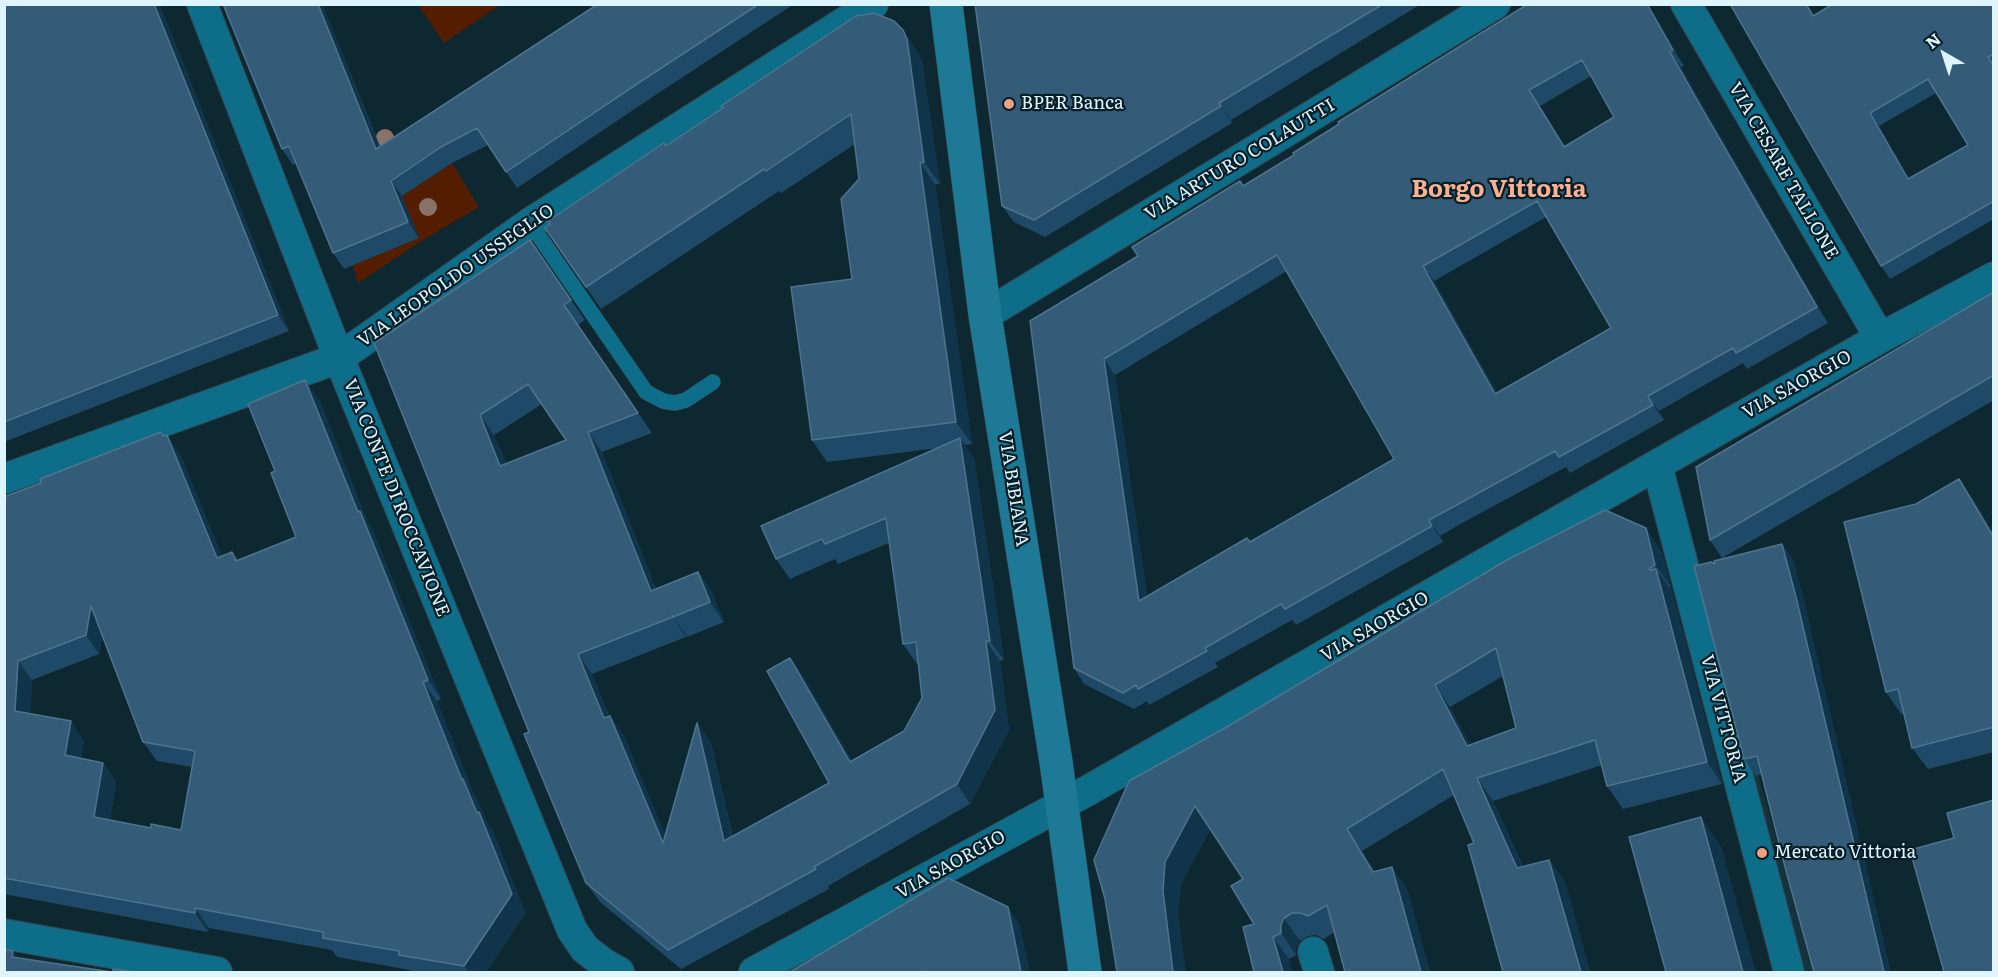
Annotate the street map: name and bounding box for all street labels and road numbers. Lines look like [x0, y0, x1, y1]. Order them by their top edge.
street label: VIA CESARE TALLONE [1723, 79, 1843, 263]
street label: VIA ARTURO COLAUTTI [1141, 95, 1339, 225]
street label: VIA LEOPOLDO USSEGLIO [354, 200, 558, 352]
street label: VIA SAORGIO [1739, 346, 1855, 424]
street label: VIA CONTE DI ROCCAVIONE [338, 376, 454, 620]
street label: VIA BIBIANA [993, 430, 1033, 548]
street label: VIA SAORGIO [1317, 587, 1433, 667]
street label: VIA VITTORIA [1696, 653, 1750, 785]
street label: VIA SAORGIO [893, 826, 1009, 904]

